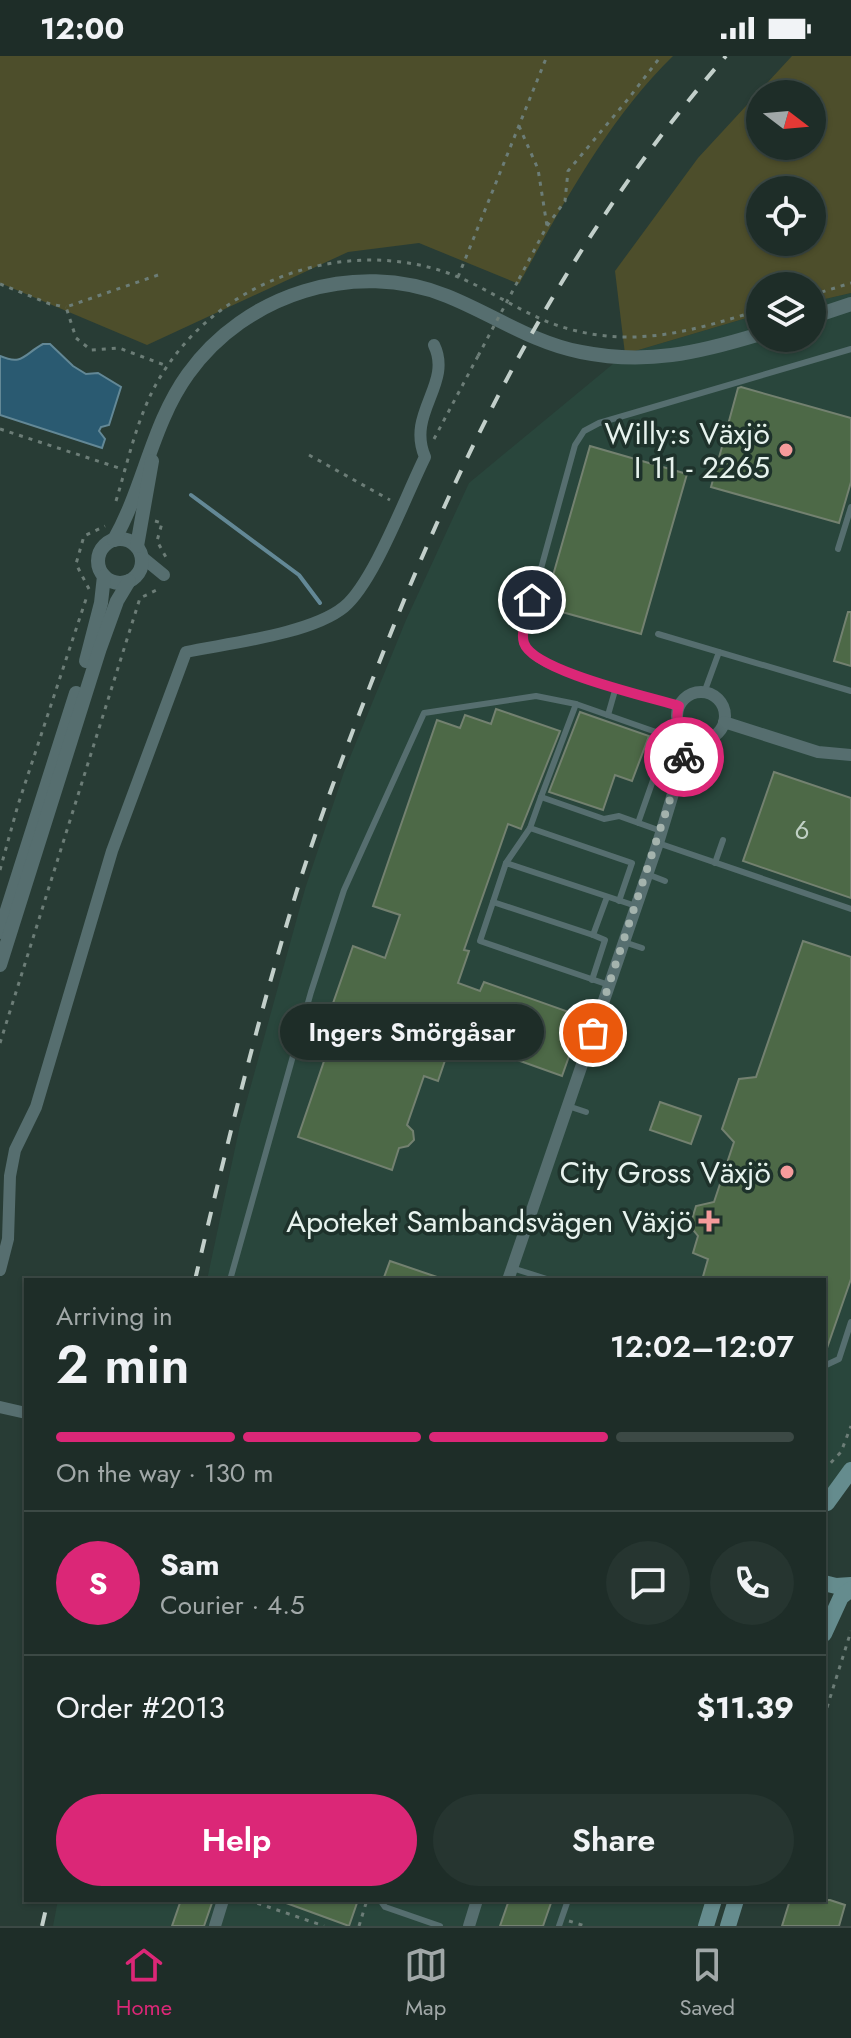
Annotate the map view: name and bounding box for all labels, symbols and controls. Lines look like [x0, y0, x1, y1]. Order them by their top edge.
text: 12:00 [40, 7, 124, 50]
north arrow [746, 80, 826, 160]
map controls [746, 80, 826, 352]
button: locate [746, 176, 826, 256]
button: layers [746, 272, 826, 352]
place label: Willy:s Växjö I 11 - 2265 [605, 412, 770, 489]
marker: Willy:s Växjö I 11 - 2265 [777, 441, 795, 459]
pin [498, 566, 566, 634]
icon: home [510, 578, 554, 622]
courier [644, 717, 724, 797]
icon: bike [662, 735, 706, 779]
house number: 6 [795, 811, 809, 849]
pin [559, 999, 627, 1067]
callout: Ingers Smörgåsar [281, 1005, 545, 1061]
icon: bag [571, 1011, 615, 1055]
text: Ingers Smörgåsar [308, 1013, 516, 1051]
place label: City Gross Växjö [560, 1151, 771, 1194]
marker: City Gross Växjö [778, 1163, 796, 1181]
place label: Apoteket Sambandsvägen Växjö [286, 1200, 693, 1243]
marker: Apoteket Sambandsvägen Växjö [700, 1212, 718, 1230]
text: Arriving in [56, 1297, 173, 1335]
text: 12:02–12:07 [610, 1325, 794, 1368]
text: 2 min [56, 1327, 189, 1403]
text: On the way · 130 m [56, 1454, 274, 1492]
button: chat [606, 1541, 690, 1625]
button: phone [710, 1541, 794, 1625]
text: Sam [160, 1543, 220, 1586]
text: S [89, 1562, 107, 1605]
text: Courier · 4.5 [160, 1586, 305, 1624]
text: Order #2013 [56, 1686, 225, 1729]
text: $11.39 [696, 1686, 794, 1729]
button: Help [56, 1794, 417, 1886]
button: Share [433, 1794, 794, 1886]
tab: Home [116, 1943, 172, 2023]
tab: Map [404, 1943, 448, 2023]
tab: Saved [679, 1943, 735, 2023]

